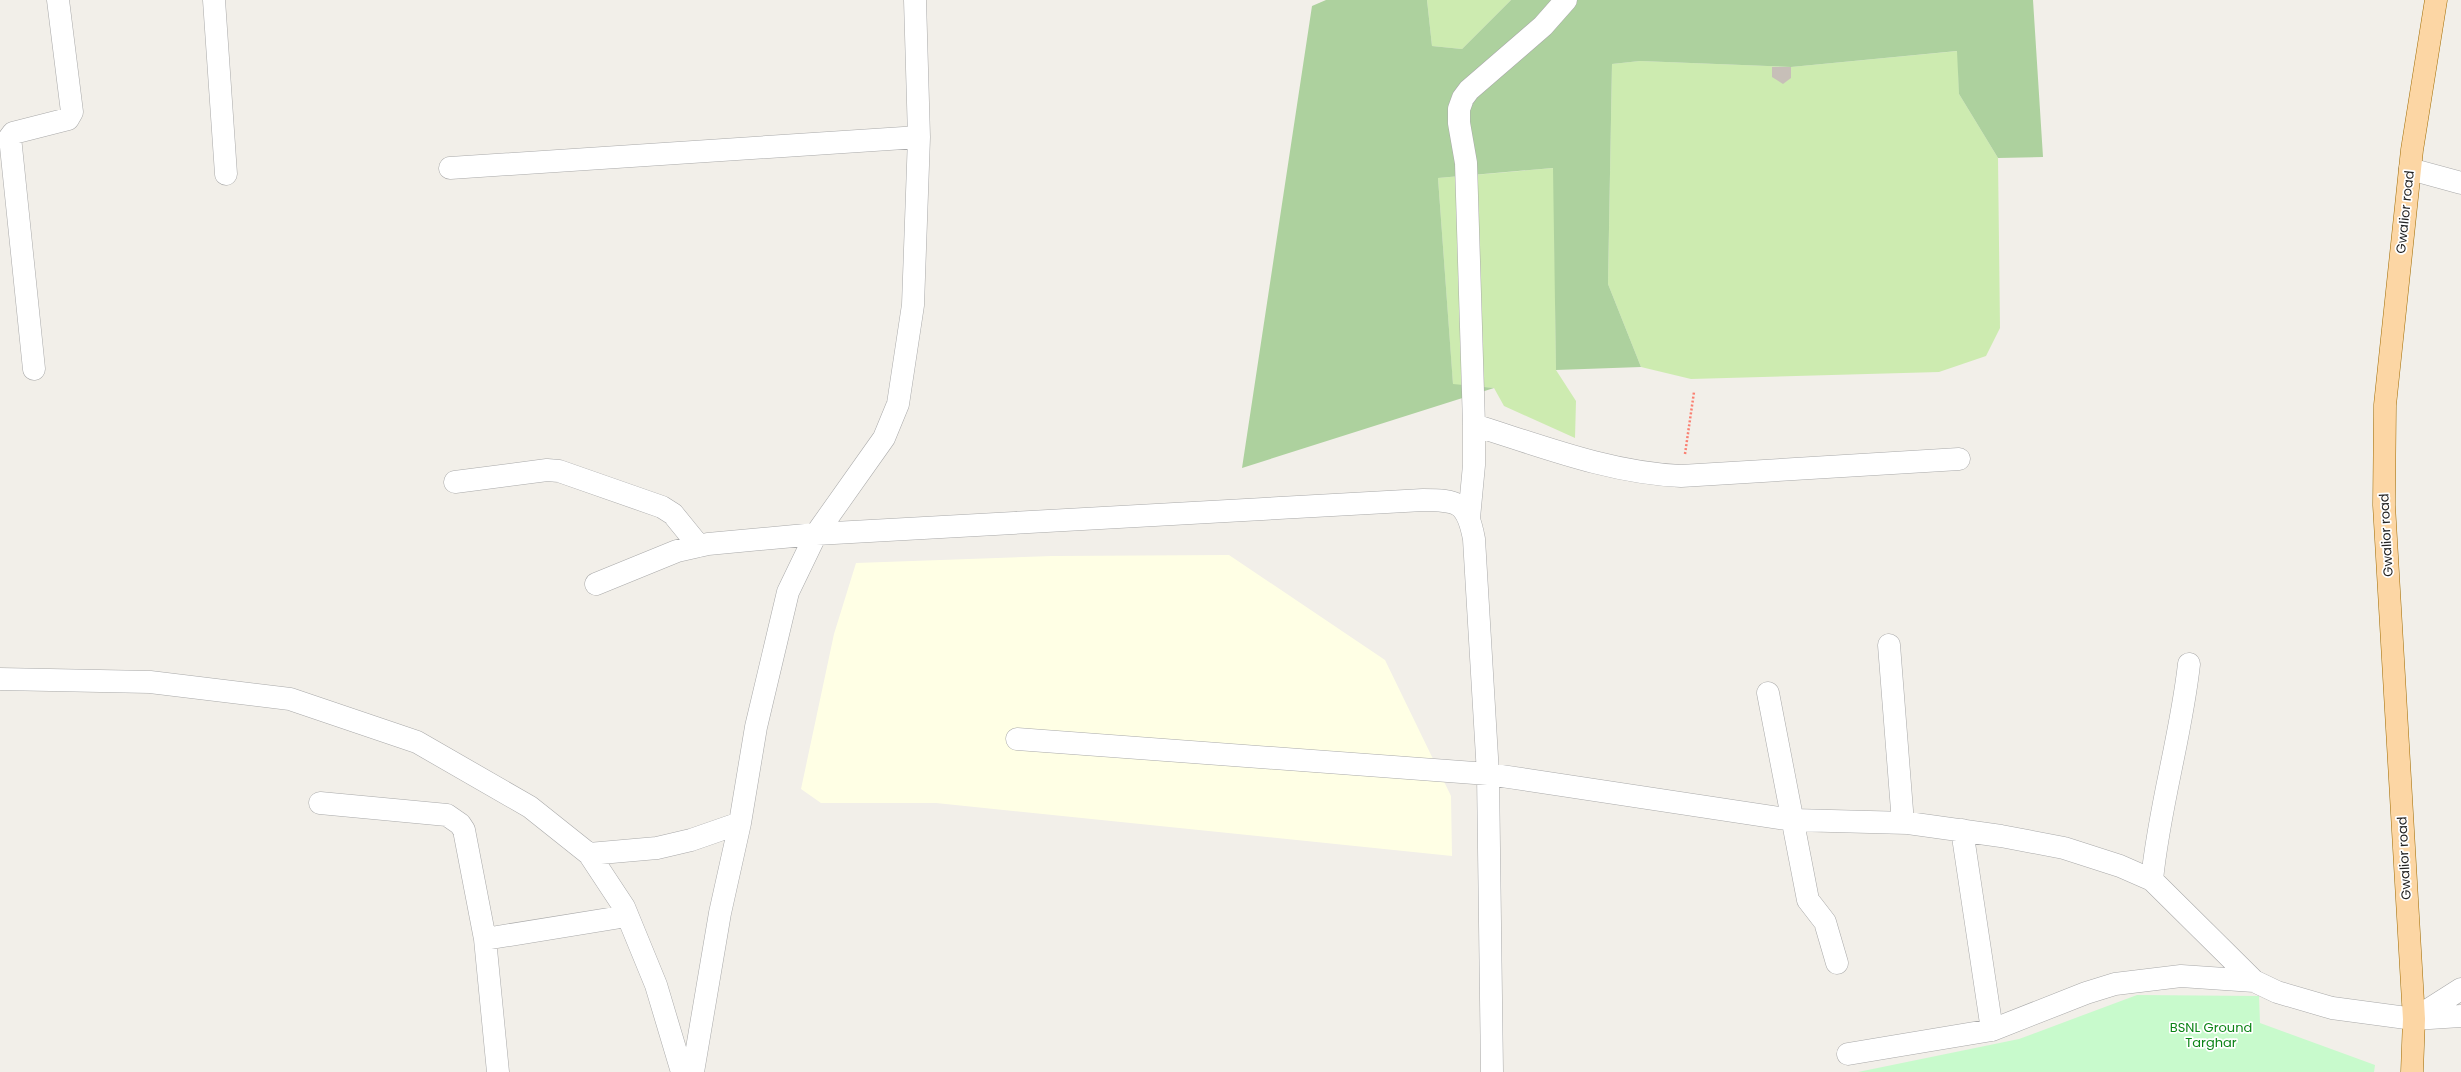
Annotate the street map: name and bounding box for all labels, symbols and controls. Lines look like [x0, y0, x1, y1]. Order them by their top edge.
street label: Gwalior road [2391, 170, 2419, 254]
street label: Gwalior road [2374, 493, 2398, 577]
street label: Gwalior road [2392, 816, 2416, 900]
park label: BSNL Ground Targhar [2170, 1018, 2252, 1052]

